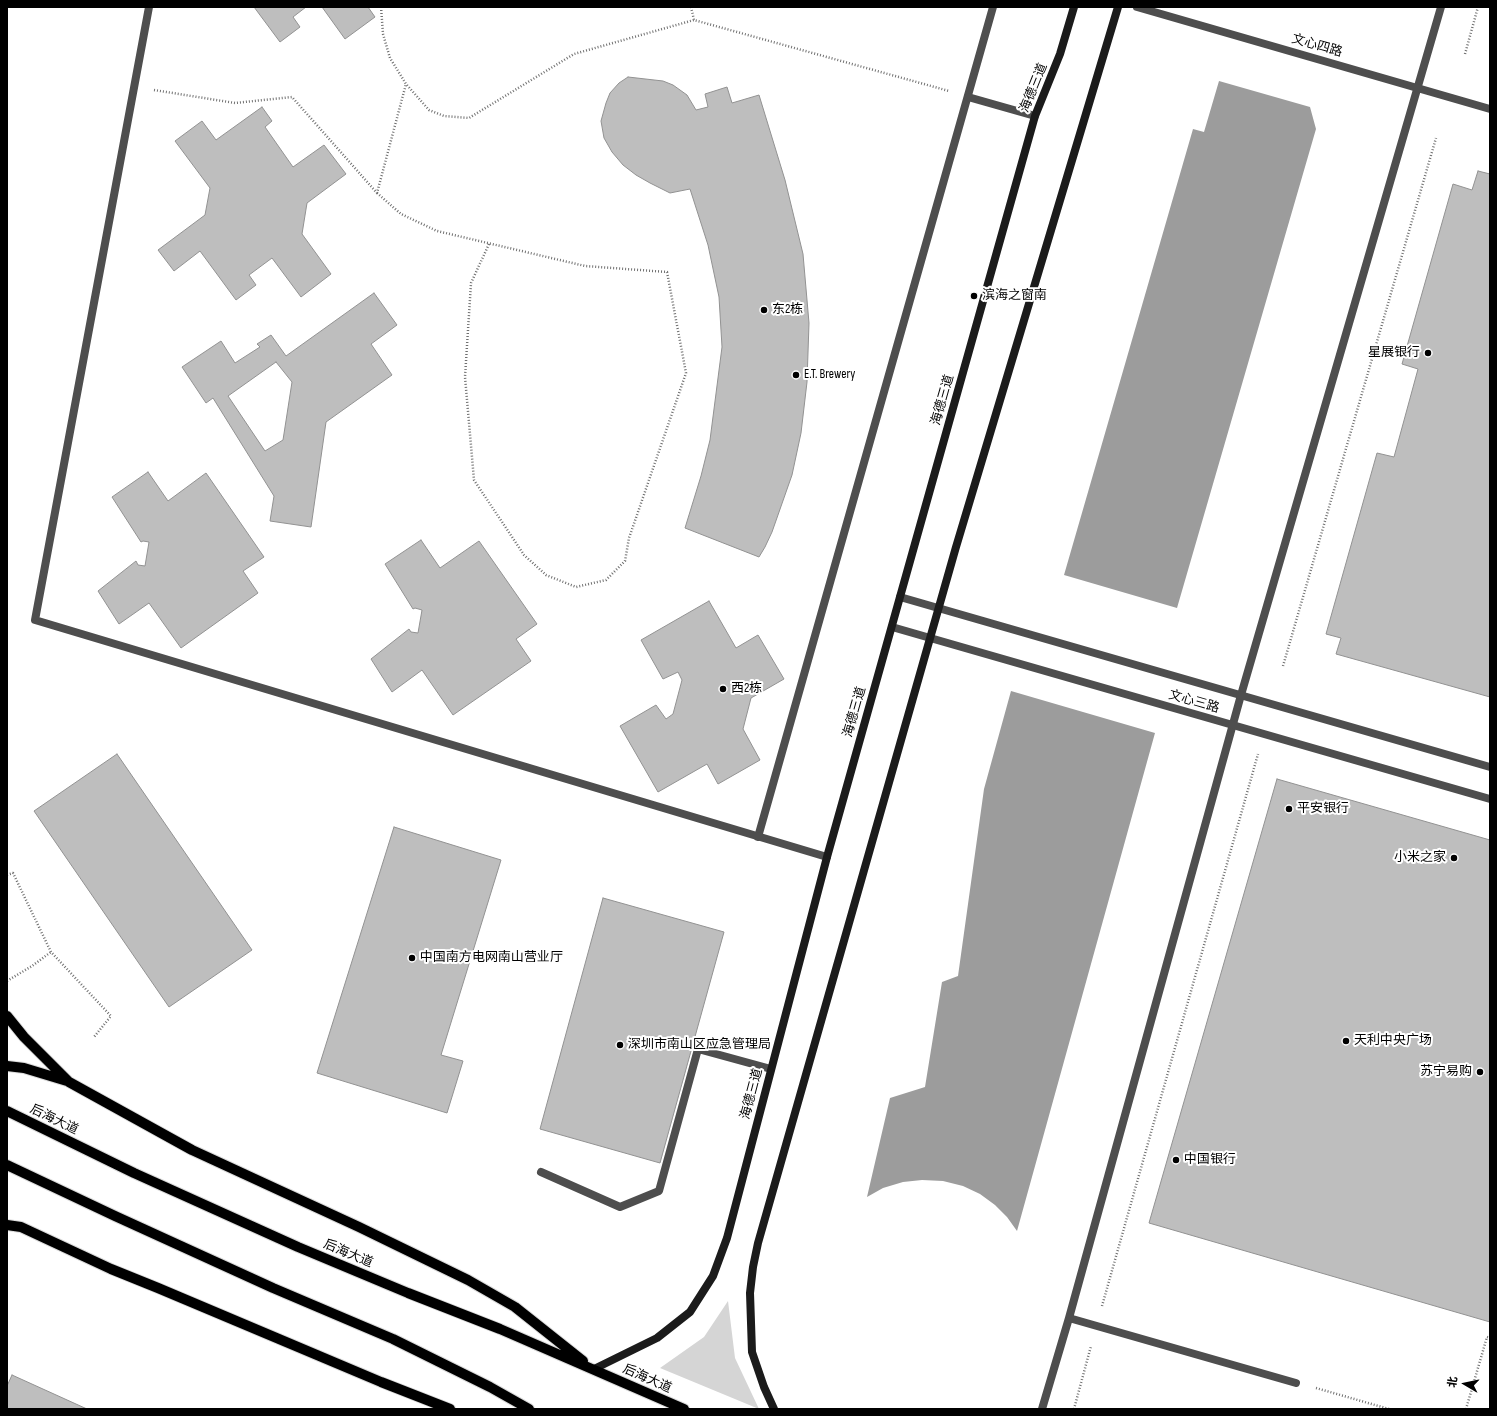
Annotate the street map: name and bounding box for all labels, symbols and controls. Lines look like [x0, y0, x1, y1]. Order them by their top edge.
street label: 文心四路 [1290, 31, 1344, 61]
street label: 海德三道 [1017, 61, 1051, 115]
place label: 滨海之窗南 [982, 288, 1047, 304]
marker: 滨海之窗南 [969, 291, 979, 301]
place label: 东2栋 [772, 302, 803, 318]
marker: 东2栋 [759, 305, 769, 315]
place label: 星展银行 [1368, 345, 1420, 361]
marker: 星展银行 [1423, 348, 1433, 358]
place label: E.T. Brewery [804, 367, 855, 383]
marker: E.T. Brewery [791, 370, 801, 380]
street label: 海德三道 [928, 373, 958, 427]
place label: 西2栋 [731, 681, 762, 697]
marker: 西2栋 [718, 684, 728, 694]
street label: 海德三道 [840, 685, 870, 739]
street label: 文心三路 [1167, 687, 1221, 717]
place label: 平安银行 [1297, 801, 1349, 817]
marker: 平安银行 [1284, 804, 1294, 814]
place label: 小米之家 [1394, 850, 1446, 866]
marker: 小米之家 [1449, 853, 1459, 863]
place label: 中国南方电网南山营业厅 [420, 950, 563, 966]
marker: 中国南方电网南山营业厅 [407, 953, 417, 963]
place label: 天利中央广场 [1354, 1033, 1432, 1049]
marker: 天利中央广场 [1341, 1036, 1351, 1046]
place label: 深圳市南山区应急管理局 [628, 1037, 771, 1053]
marker: 深圳市南山区应急管理局 [615, 1040, 625, 1050]
place label: 苏宁易购 [1420, 1064, 1472, 1080]
street label: 海德三道 [738, 1067, 766, 1121]
marker: 苏宁易购 [1475, 1067, 1485, 1077]
street label: 后海大道 [27, 1102, 81, 1138]
place label: 中国银行 [1184, 1152, 1236, 1168]
marker: 中国银行 [1171, 1155, 1181, 1165]
street label: 后海大道 [321, 1237, 375, 1271]
street label: 后海大道 [620, 1361, 674, 1397]
north arrow [1445, 1364, 1485, 1404]
text: 北 [1445, 1376, 1460, 1388]

